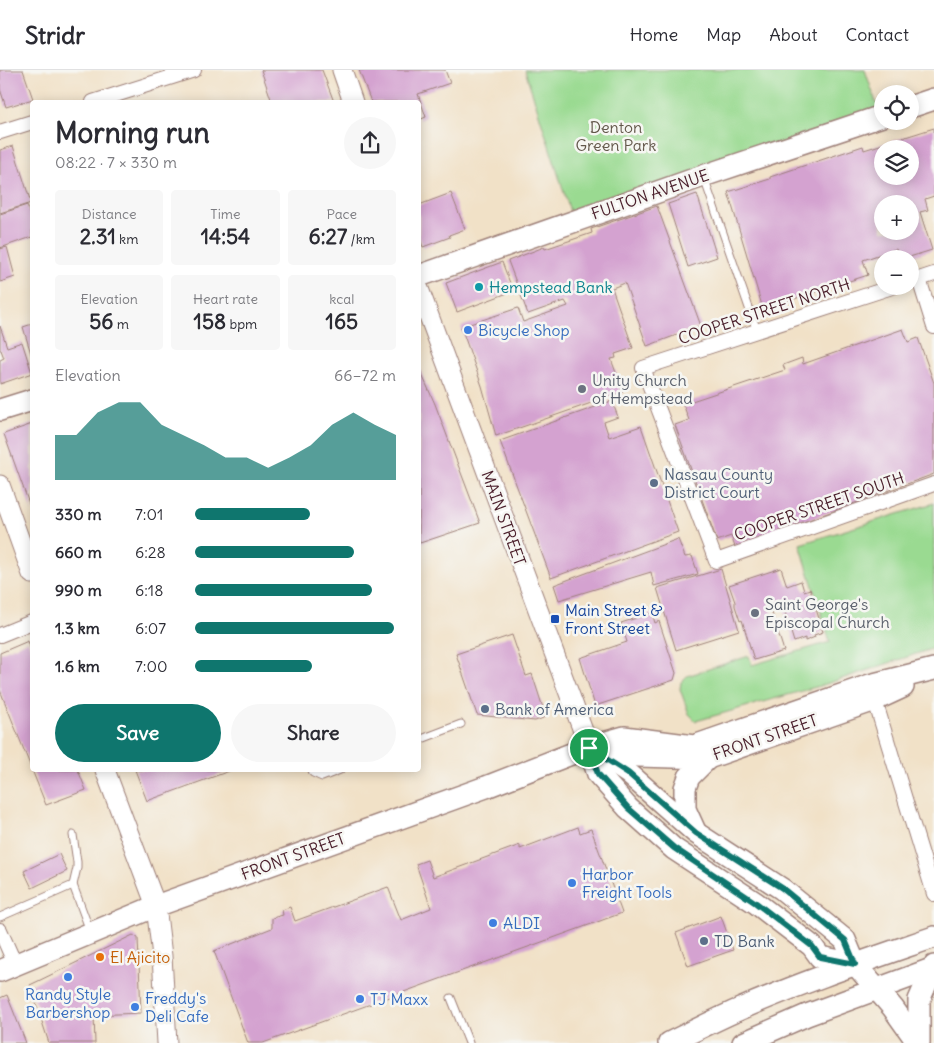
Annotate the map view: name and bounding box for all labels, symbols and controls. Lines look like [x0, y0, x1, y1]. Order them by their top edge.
text: Stridr [25, 20, 85, 50]
text: Home [630, 23, 678, 46]
text: Map [706, 23, 741, 46]
text: About [769, 23, 817, 46]
text: Contact [845, 23, 909, 46]
map controls [874, 85, 919, 295]
button: locate [874, 85, 919, 130]
text: Morning run [55, 115, 210, 151]
button: share [344, 117, 396, 169]
park label: Denton Green Park [576, 117, 656, 155]
button: layers [874, 140, 919, 185]
text: 08:22 · 7 × 330 m [55, 152, 177, 172]
street label: FULTON AVENUE [589, 165, 711, 223]
button: + [874, 195, 919, 240]
text: Distance [82, 205, 137, 223]
text: Time [210, 205, 241, 223]
text: Pace [327, 205, 357, 223]
text: 2.31 [80, 223, 116, 250]
text: 14:54 [201, 223, 250, 250]
text: 6:27 [309, 223, 347, 250]
text: km [116, 230, 138, 248]
text: /km [347, 230, 375, 248]
button: − [874, 250, 919, 295]
street label: COOPER STREET NORTH [676, 274, 852, 348]
place label: Hempstead Bank [489, 277, 613, 297]
marker: Hempstead Bank [473, 281, 485, 293]
text: Elevation [80, 290, 138, 308]
text: Heart rate [193, 290, 258, 308]
text: kcal [329, 290, 354, 308]
text: 56 [89, 308, 113, 335]
text: 158 [194, 308, 226, 335]
text: 165 [326, 308, 358, 335]
text: m [113, 315, 129, 333]
text: bpm [226, 315, 257, 333]
place label: Bicycle Shop [478, 320, 570, 340]
marker: Bicycle Shop [462, 324, 474, 336]
text: Elevation [55, 365, 121, 385]
text: 66–72 m [334, 365, 396, 385]
place label: Unity Church of Hempstead [592, 370, 693, 408]
marker: Unity Church of Hempstead [576, 383, 588, 395]
place label: Nassau County District Court [664, 464, 773, 502]
street label: MAIN STREET [478, 468, 530, 568]
street label: COOPER STREET SOUTH [731, 468, 907, 544]
marker: Nassau County District Court [648, 477, 660, 489]
text: 330 m [55, 504, 102, 524]
text: 7:01 [135, 504, 163, 524]
text: 660 m [55, 542, 102, 562]
text: 6:28 [135, 542, 166, 562]
text: 990 m [55, 580, 102, 600]
text: 6:18 [135, 580, 163, 600]
place label: Saint George's Episcopal Church [765, 594, 890, 632]
place label: Main Street & Front Street [565, 600, 662, 638]
marker: Saint George's Episcopal Church [749, 607, 761, 619]
marker: Main Street & Front Street [549, 613, 561, 625]
text: 1.3 km [55, 618, 100, 638]
text: 6:07 [135, 618, 166, 638]
text: 1.6 km [55, 656, 100, 676]
text: 7:00 [135, 656, 168, 676]
place label: Bank of America [495, 699, 614, 719]
marker: Bank of America [479, 703, 491, 715]
button: Save [55, 704, 221, 762]
button: Share [231, 704, 396, 762]
street label: FRONT STREET [710, 710, 820, 764]
pin [568, 727, 610, 769]
icon: arrive [575, 734, 603, 762]
street label: FRONT STREET [238, 828, 348, 884]
place label: Harbor Freight Tools [582, 864, 672, 902]
marker: Harbor Freight Tools [566, 877, 578, 889]
place label: ALDI [503, 913, 540, 933]
marker: ALDI [487, 917, 499, 929]
place label: TD Bank [714, 931, 775, 951]
marker: TD Bank [698, 935, 710, 947]
place label: El Ajicito [110, 947, 170, 967]
marker: El Ajicito [94, 951, 106, 963]
marker: Randy Style Barbershop [62, 971, 74, 983]
place label: Randy Style Barbershop [25, 984, 111, 1022]
place label: Freddy's Deli Cafe [145, 988, 209, 1026]
place label: TJ Maxx [370, 989, 428, 1009]
marker: TJ Maxx [354, 993, 366, 1005]
marker: Freddy's Deli Cafe [129, 1001, 141, 1013]

